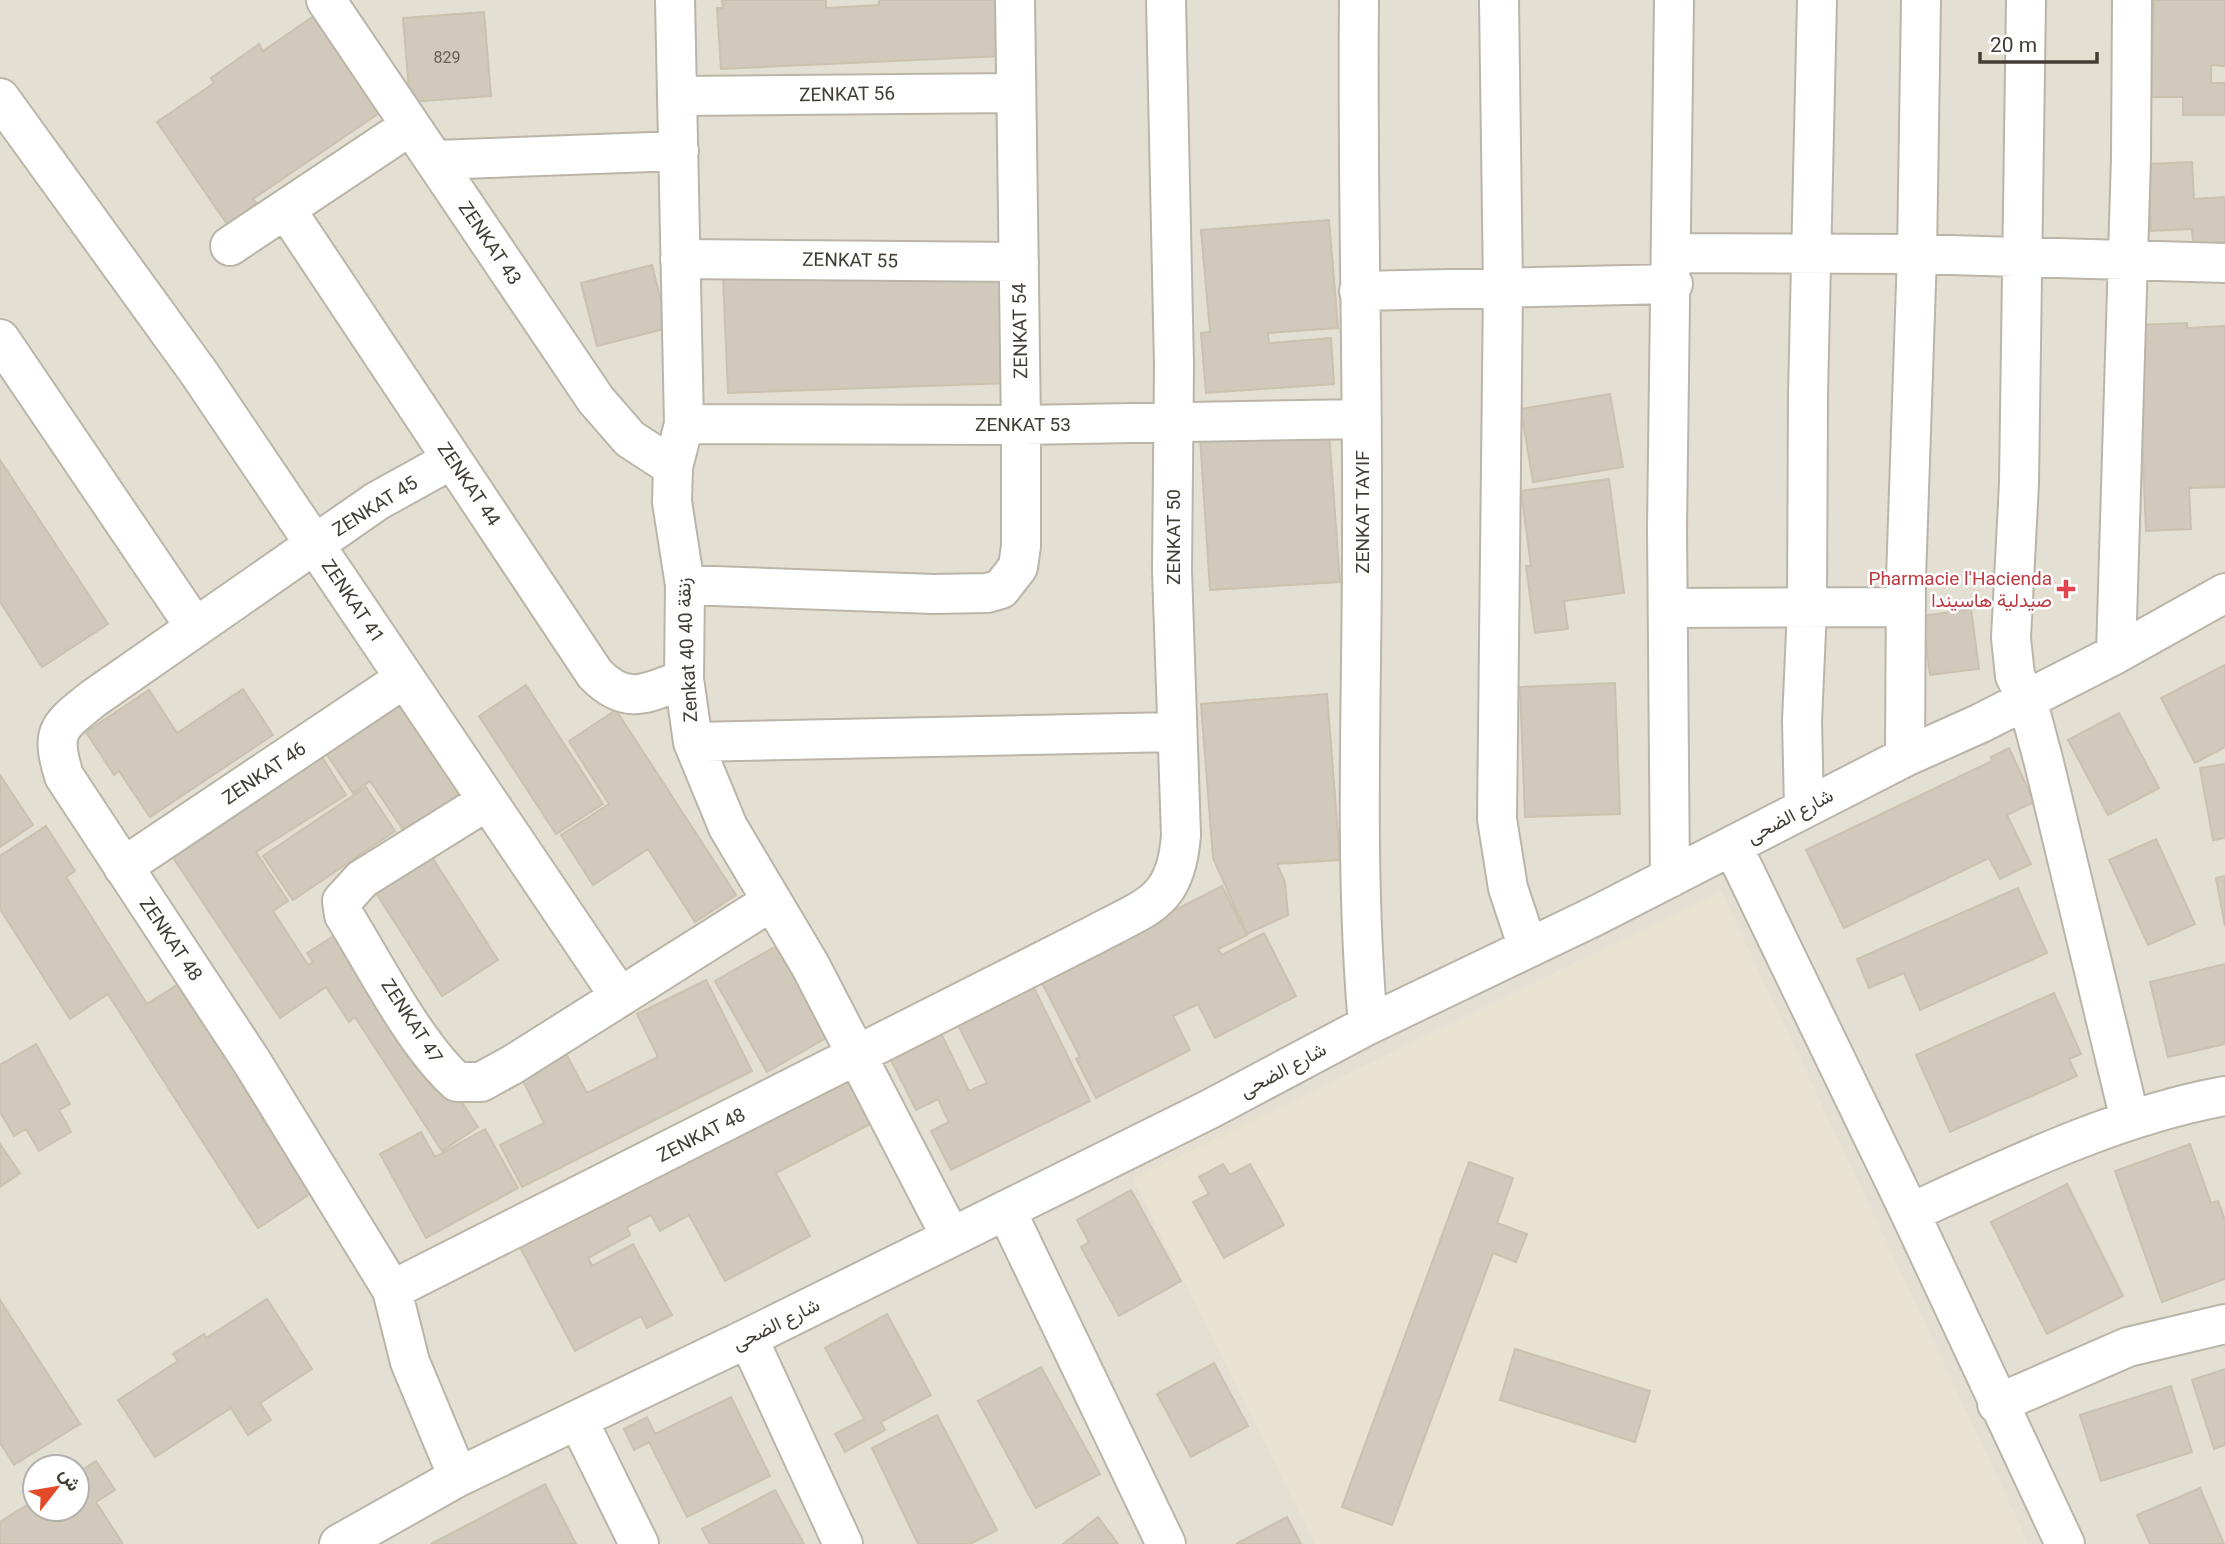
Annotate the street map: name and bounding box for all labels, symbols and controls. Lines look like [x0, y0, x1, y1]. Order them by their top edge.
scale bar [1980, 21, 2097, 65]
text: 20 m [1990, 33, 2037, 57]
house number: 829 [434, 48, 460, 67]
street label: ZENKAT 56 [799, 82, 895, 106]
street label: ZENKAT 43 [454, 197, 526, 289]
street label: ZENKAT 55 [802, 248, 898, 272]
street label: ZENKAT 54 [1008, 283, 1032, 379]
street label: ZENKAT 53 [975, 413, 1071, 436]
street label: ZENKAT 44 [433, 438, 506, 530]
street label: ZENKAT TAYIF [1351, 450, 1374, 574]
street label: ZENKAT 45 [328, 471, 422, 541]
street label: ZENKAT 50 [1162, 489, 1185, 585]
street label: ZENKAT 41 [317, 555, 389, 647]
place label: Pharmacie l'Hacienda صيدلية هاسيندا [1868, 567, 2052, 612]
street label: Zenkat 40 زنقة 40 [672, 577, 702, 723]
marker: Pharmacie l'Hacienda صيدلية هاسيندا [2058, 581, 2074, 597]
street label: ZENKAT 46 [218, 737, 310, 809]
street label: شارع الضحى [1743, 784, 1838, 849]
street label: ZENKAT 48 [135, 893, 207, 985]
street label: ZENKAT 47 [376, 975, 448, 1067]
street label: شارع الضحى [1236, 1038, 1331, 1103]
street label: ZENKAT 48 [653, 1103, 749, 1167]
street label: شارع الضحى [729, 1293, 824, 1356]
north arrow [21, 1453, 91, 1523]
text: ش [54, 1464, 86, 1495]

